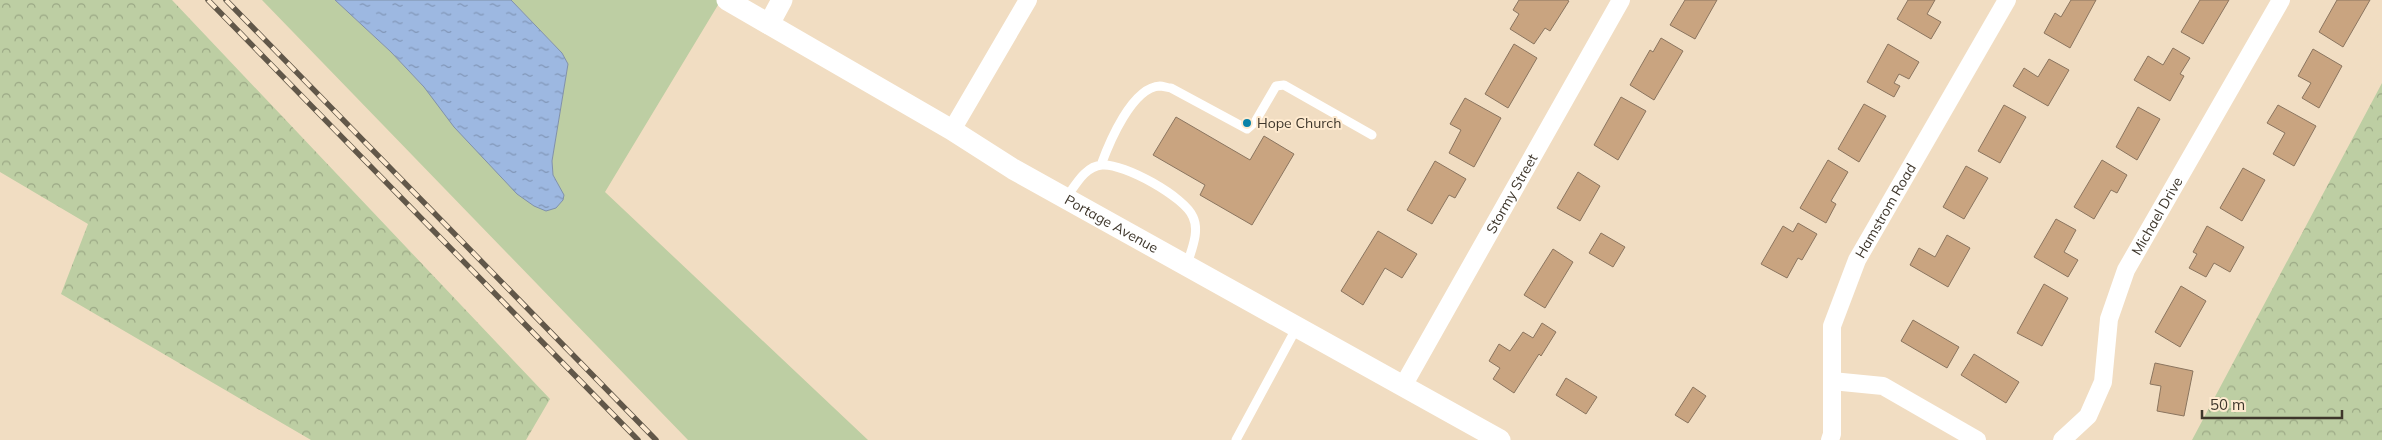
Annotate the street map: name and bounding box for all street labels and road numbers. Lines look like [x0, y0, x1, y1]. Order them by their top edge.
street label: Stormy Street [1482, 150, 1541, 237]
street label: Hamstrom Road [1851, 160, 1920, 261]
street label: Michael Drive [2127, 174, 2187, 258]
street label: Portage Avenue [1062, 191, 1161, 257]

